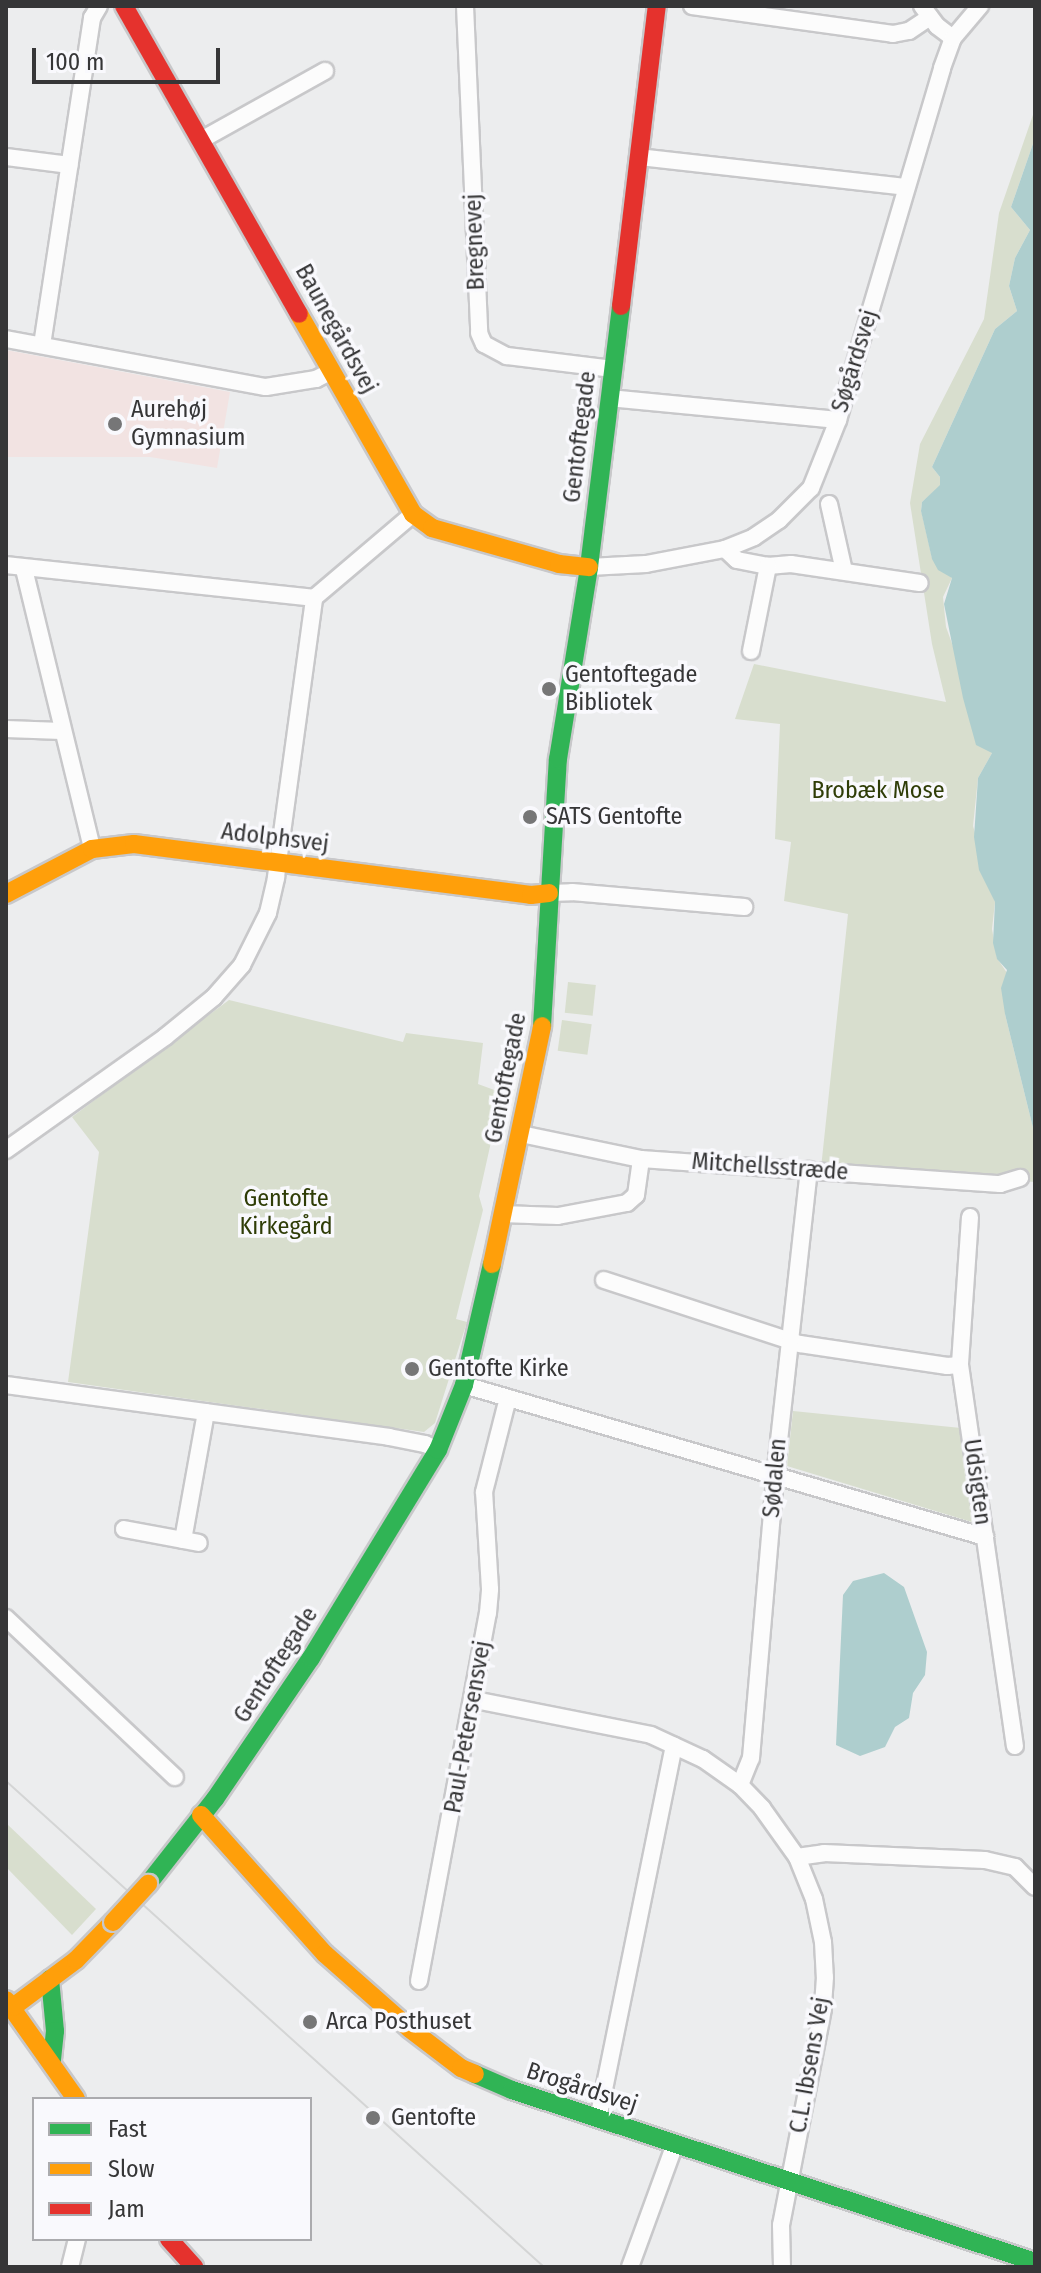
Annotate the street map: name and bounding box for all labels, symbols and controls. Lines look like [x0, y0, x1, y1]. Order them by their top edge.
scale bar [36, 32, 224, 82]
text: 100 m [46, 48, 104, 76]
street label: Bregnevej [459, 193, 491, 291]
street label: Baunegårdsvej [289, 259, 383, 399]
street label: Søgårdsvej [826, 306, 884, 416]
street label: Gentoftegade [558, 370, 602, 504]
place label: Aurehøj Gymnasium [131, 396, 245, 452]
marker: Aurehøj Gymnasium [106, 415, 124, 433]
place label: Gentoftegade Bibliotek [565, 661, 697, 717]
marker: Gentoftegade Bibliotek [540, 680, 558, 698]
park label: Brobæk Mose [811, 777, 945, 805]
place label: SATS Gentofte [546, 803, 682, 831]
marker: SATS Gentofte [521, 808, 539, 826]
street label: Adolphsvej [220, 817, 330, 859]
street label: Gentoftegade [479, 1010, 533, 1146]
street label: Mitchellsstræde [691, 1147, 849, 1187]
park label: Gentofte Kirkegård [239, 1185, 333, 1241]
place label: Gentofte Kirke [428, 1355, 569, 1383]
marker: Gentofte Kirke [403, 1360, 421, 1378]
street label: Sødalen [757, 1437, 793, 1519]
street label: Udsigten [957, 1437, 997, 1527]
street label: Gentoftegade [228, 1602, 324, 1728]
street label: Paul-Petersensvej [439, 1638, 497, 1816]
street label: C.L. Ibsens Vej [784, 1995, 836, 2135]
place label: Arca Posthuset [326, 2008, 471, 2036]
marker: Arca Posthuset [301, 2013, 319, 2031]
street label: Brogårdsvej [523, 2057, 641, 2119]
legend [32, 2097, 312, 2241]
place label: Gentofte [391, 2104, 476, 2132]
marker: Gentofte [362, 2107, 384, 2129]
text: Fast [108, 2115, 147, 2143]
text: Slow [108, 2155, 154, 2183]
text: Jam [108, 2195, 145, 2223]

